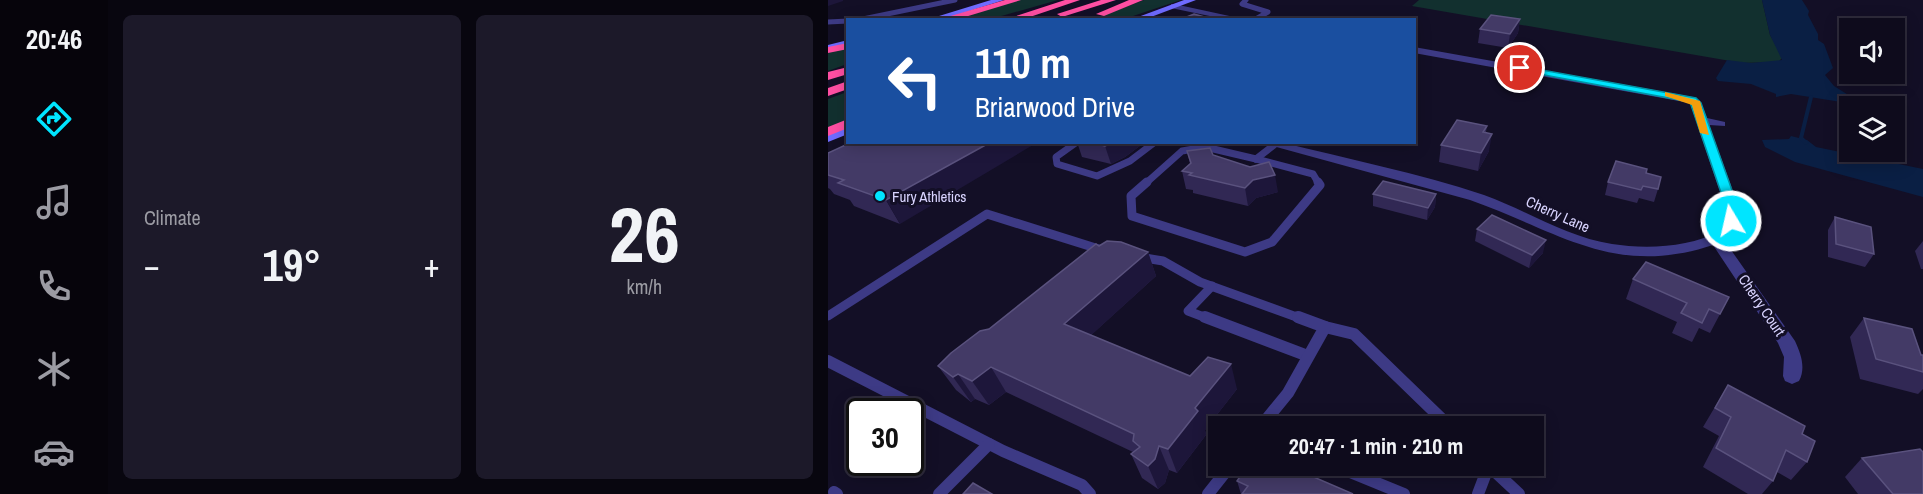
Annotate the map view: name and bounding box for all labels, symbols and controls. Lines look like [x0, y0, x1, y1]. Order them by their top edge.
map controls [1839, 18, 1905, 162]
button: sound [1839, 18, 1905, 84]
text: 20:46 [26, 21, 82, 57]
text: 110 m [975, 35, 1071, 91]
icon: left [876, 42, 954, 120]
pin [1494, 42, 1545, 93]
icon: arrive [1503, 51, 1536, 84]
text: Briarwood Drive [975, 89, 1135, 125]
button: layers [1839, 96, 1905, 162]
icon: directions [33, 98, 75, 140]
icon: music [33, 181, 75, 223]
text: 26 [609, 181, 680, 286]
place label: Fury Athletics [892, 186, 967, 207]
marker: Fury Athletics [873, 189, 887, 203]
position arrow [1699, 189, 1763, 253]
street label: Cherry Lane [1523, 191, 1593, 237]
text: Climate [144, 204, 201, 231]
text: 19° [262, 234, 321, 295]
text: − [144, 243, 160, 287]
text: + [424, 243, 439, 287]
icon: phone [33, 265, 75, 307]
street label: Cherry Court [1734, 270, 1791, 341]
text: km/h [626, 273, 662, 300]
icon: climate [33, 348, 75, 390]
speed limit sign: 30 [846, 398, 924, 476]
icon: car [33, 431, 75, 473]
text: 20:47 · 1 min · 210 m [1289, 431, 1463, 461]

